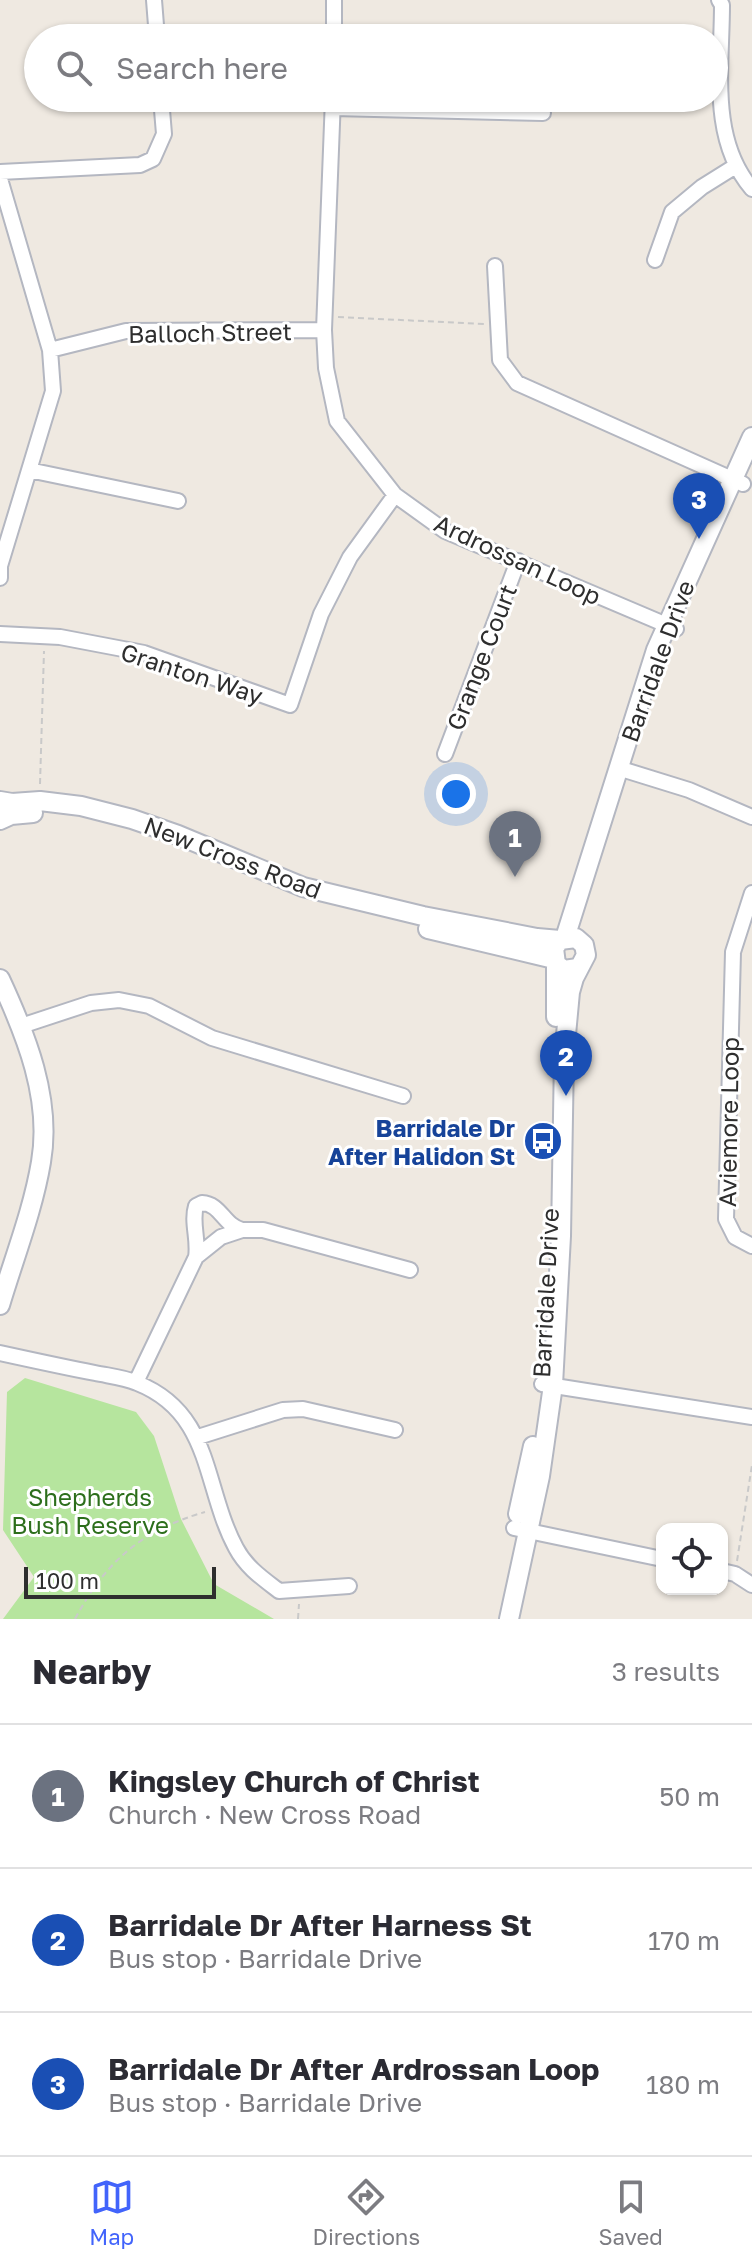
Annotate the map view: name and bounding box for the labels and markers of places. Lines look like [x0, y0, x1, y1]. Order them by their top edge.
pin: 3 [673, 473, 725, 539]
pin: 1 [489, 811, 541, 877]
pin: 2 [540, 1030, 592, 1096]
place label: Barridale Dr After Halidon St [328, 1113, 515, 1170]
bus stop icon: Barridale Dr After Halidon St [522, 1120, 564, 1162]

